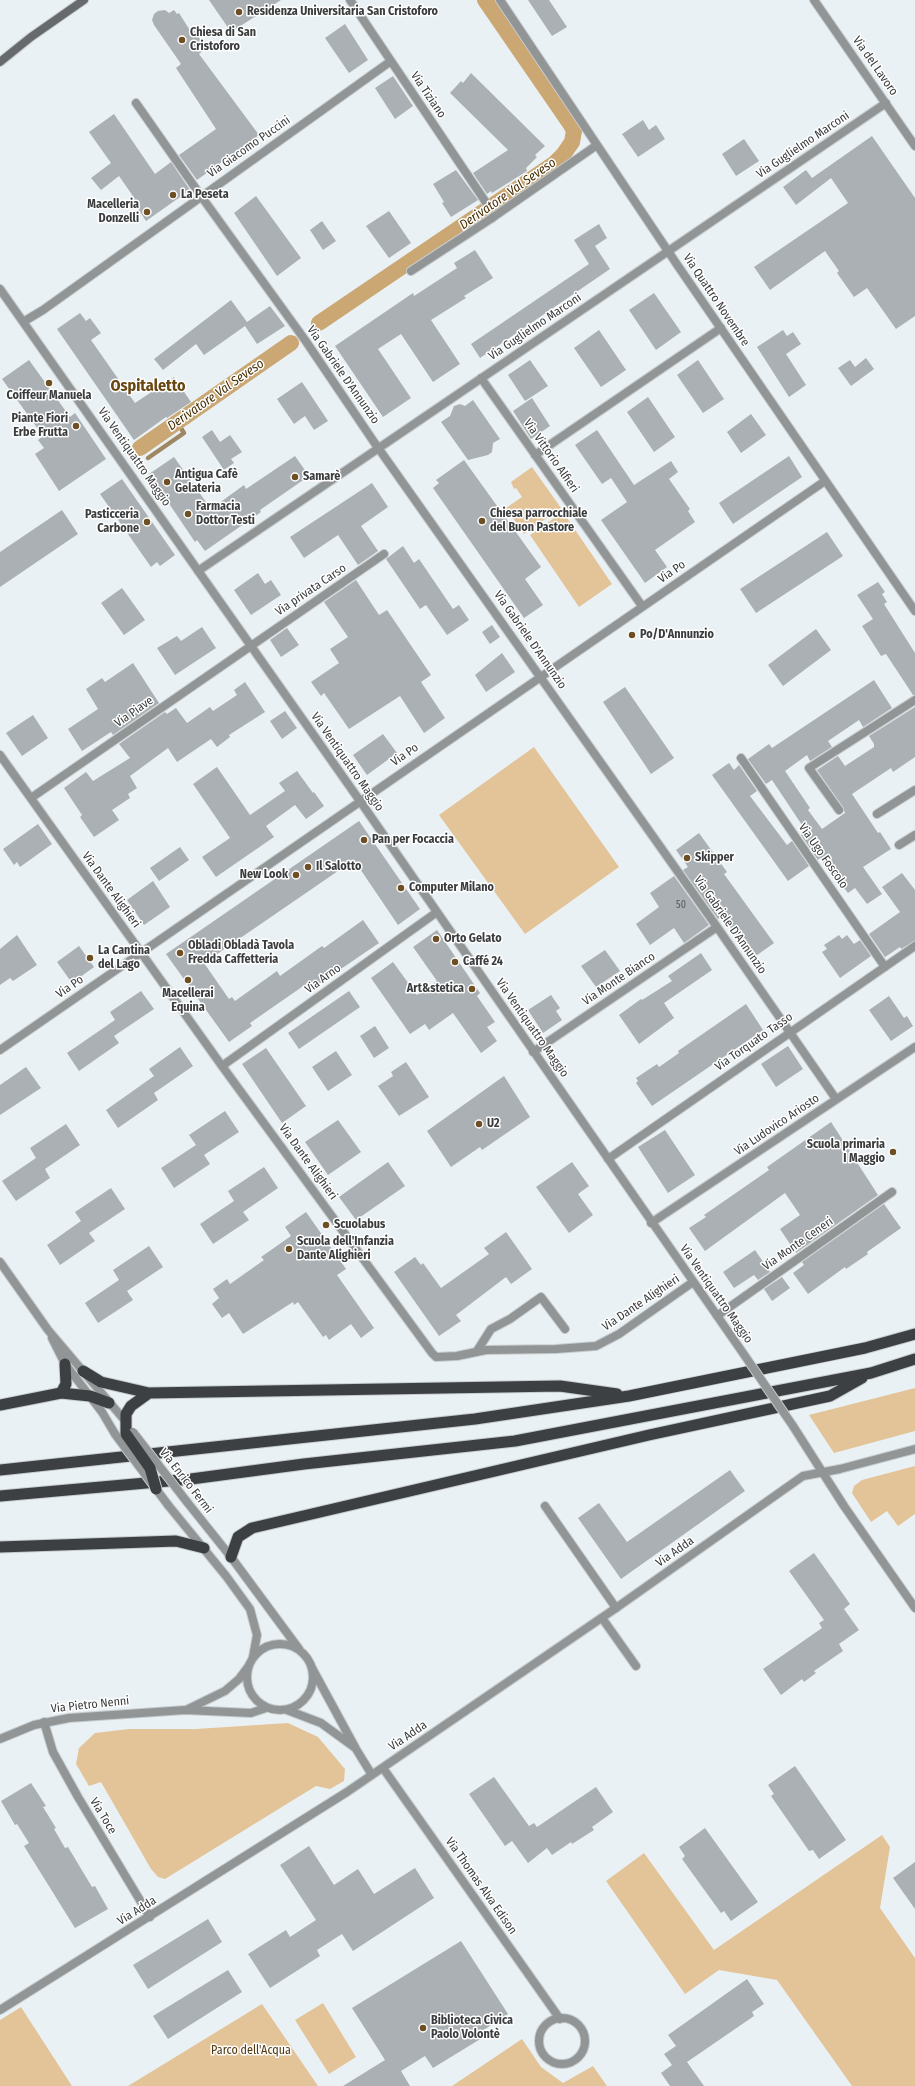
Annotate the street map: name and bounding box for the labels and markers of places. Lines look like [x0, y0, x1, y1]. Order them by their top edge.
place label: Residenza Universitaria San Cristoforo [247, 5, 438, 19]
marker: Residenza Universitaria San Cristoforo [234, 7, 244, 17]
place label: Chiesa di San Cristoforo [190, 26, 256, 54]
marker: Chiesa di San Cristoforo [177, 35, 187, 45]
place label: La Peseta [181, 188, 229, 202]
marker: La Peseta [168, 190, 178, 200]
place label: Macelleria Donzelli [87, 198, 139, 226]
marker: Macelleria Donzelli [142, 207, 152, 217]
marker: Coiffeur Manuela [44, 378, 54, 388]
place label: Coiffeur Manuela [7, 389, 91, 403]
place label: Piante Fiori Erbe Frutta [11, 412, 68, 440]
marker: Piante Fiori Erbe Frutta [71, 421, 81, 431]
place label: Antigua Cafè Gelateria [175, 468, 238, 496]
place label: Samarè [303, 470, 340, 484]
marker: Samarè [290, 472, 300, 482]
marker: Antigua Cafè Gelateria [162, 477, 172, 487]
place label: Farmacia Dottor Testi [196, 500, 255, 528]
place label: Chiesa parrocchiale del Buon Pastore [490, 507, 587, 535]
place label: Pasticceria Carbone [85, 508, 139, 536]
marker: Farmacia Dottor Testi [183, 509, 193, 519]
marker: Chiesa parrocchiale del Buon Pastore [477, 516, 487, 526]
marker: Pasticceria Carbone [142, 517, 152, 527]
place label: Po/D'Annunzio [640, 628, 714, 642]
marker: Po/D'Annunzio [627, 630, 637, 640]
place label: Pan per Focaccia [372, 833, 454, 847]
marker: Pan per Focaccia [359, 835, 369, 845]
place label: Skipper [695, 851, 734, 865]
marker: Skipper [682, 853, 692, 863]
place label: Il Salotto [316, 860, 361, 874]
marker: Il Salotto [303, 862, 313, 872]
place label: New Look [240, 868, 288, 882]
marker: New Look [291, 870, 301, 880]
place label: Computer Milano [409, 881, 494, 895]
marker: Computer Milano [396, 883, 406, 893]
place label: Orto Gelato [444, 932, 502, 946]
marker: Orto Gelato [431, 934, 441, 944]
place label: Obladì Obladà Tavola Fredda Caffetteria [188, 939, 294, 967]
place label: La Cantina del Lago [98, 944, 150, 972]
marker: Obladì Obladà Tavola Fredda Caffetteria [175, 948, 185, 958]
marker: La Cantina del Lago [85, 953, 95, 963]
place label: Caffé 24 [463, 955, 503, 969]
marker: Caffé 24 [450, 957, 460, 967]
marker: Macellerai Equina [183, 975, 193, 985]
place label: Art&stetica [407, 982, 464, 996]
marker: Art&stetica [467, 984, 477, 994]
place label: Macellerai Equina [162, 987, 214, 1015]
place label: U2 [487, 1117, 500, 1131]
marker: U2 [474, 1119, 484, 1129]
place label: Scuola primaria I Maggio [807, 1138, 885, 1166]
marker: Scuola primaria I Maggio [888, 1147, 898, 1157]
place label: Scuolabus [334, 1218, 385, 1232]
marker: Scuolabus [321, 1220, 331, 1230]
place label: Scuola dell'Infanzia Dante Alighieri [297, 1235, 394, 1263]
marker: Scuola dell'Infanzia Dante Alighieri [284, 1244, 294, 1254]
place label: Biblioteca Civica Paolo Volontè [431, 2014, 513, 2042]
marker: Biblioteca Civica Paolo Volontè [418, 2023, 428, 2033]

